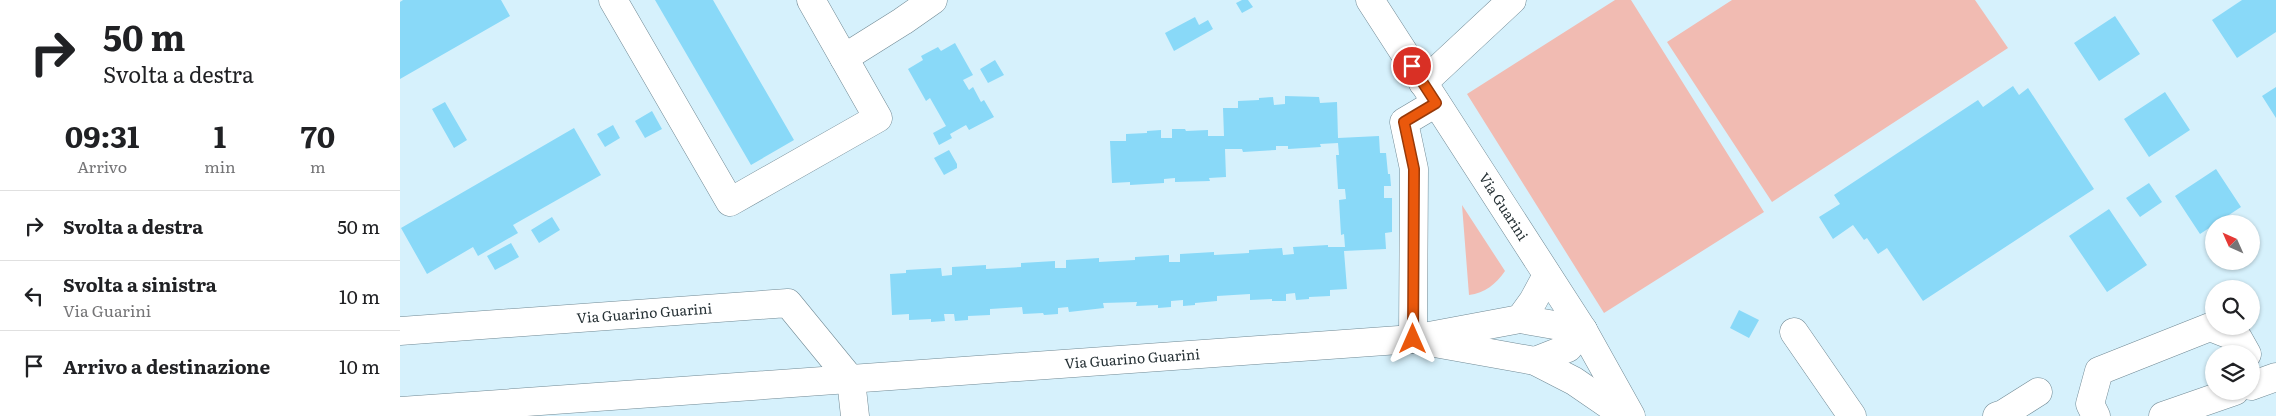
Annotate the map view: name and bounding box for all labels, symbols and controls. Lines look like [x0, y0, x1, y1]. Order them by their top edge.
text: 50 m [103, 10, 186, 62]
icon: right [20, 20, 85, 85]
pin [1391, 45, 1433, 87]
icon: arrive [1398, 52, 1426, 80]
text: Svolta a destra [103, 57, 254, 90]
text: 09:31 [65, 113, 139, 157]
text: 1 [214, 113, 226, 157]
text: 70 [300, 113, 335, 157]
text: Arrivo [77, 154, 127, 178]
text: min [204, 154, 236, 178]
text: m [310, 154, 326, 178]
street label: Via Guarini [1475, 168, 1534, 244]
icon: right [20, 212, 48, 240]
text: Svolta a destra [63, 212, 203, 240]
text: 50 m [337, 212, 380, 240]
north arrow [2205, 215, 2260, 270]
map controls [2205, 215, 2260, 400]
text: Svolta a sinistra [63, 270, 217, 298]
button: search [2205, 280, 2260, 335]
icon: left [20, 282, 48, 310]
text: 10 m [339, 282, 380, 310]
street label: Via Guarino Guarini [576, 297, 713, 327]
text: Via Guarini [63, 298, 151, 322]
position arrow [1386, 312, 1438, 364]
street label: Via Guarino Guarini [1064, 343, 1201, 373]
button: layers [2205, 345, 2260, 400]
icon: arrive [20, 352, 48, 380]
text: Arrivo a destinazione [63, 352, 270, 380]
text: 10 m [339, 352, 380, 380]

